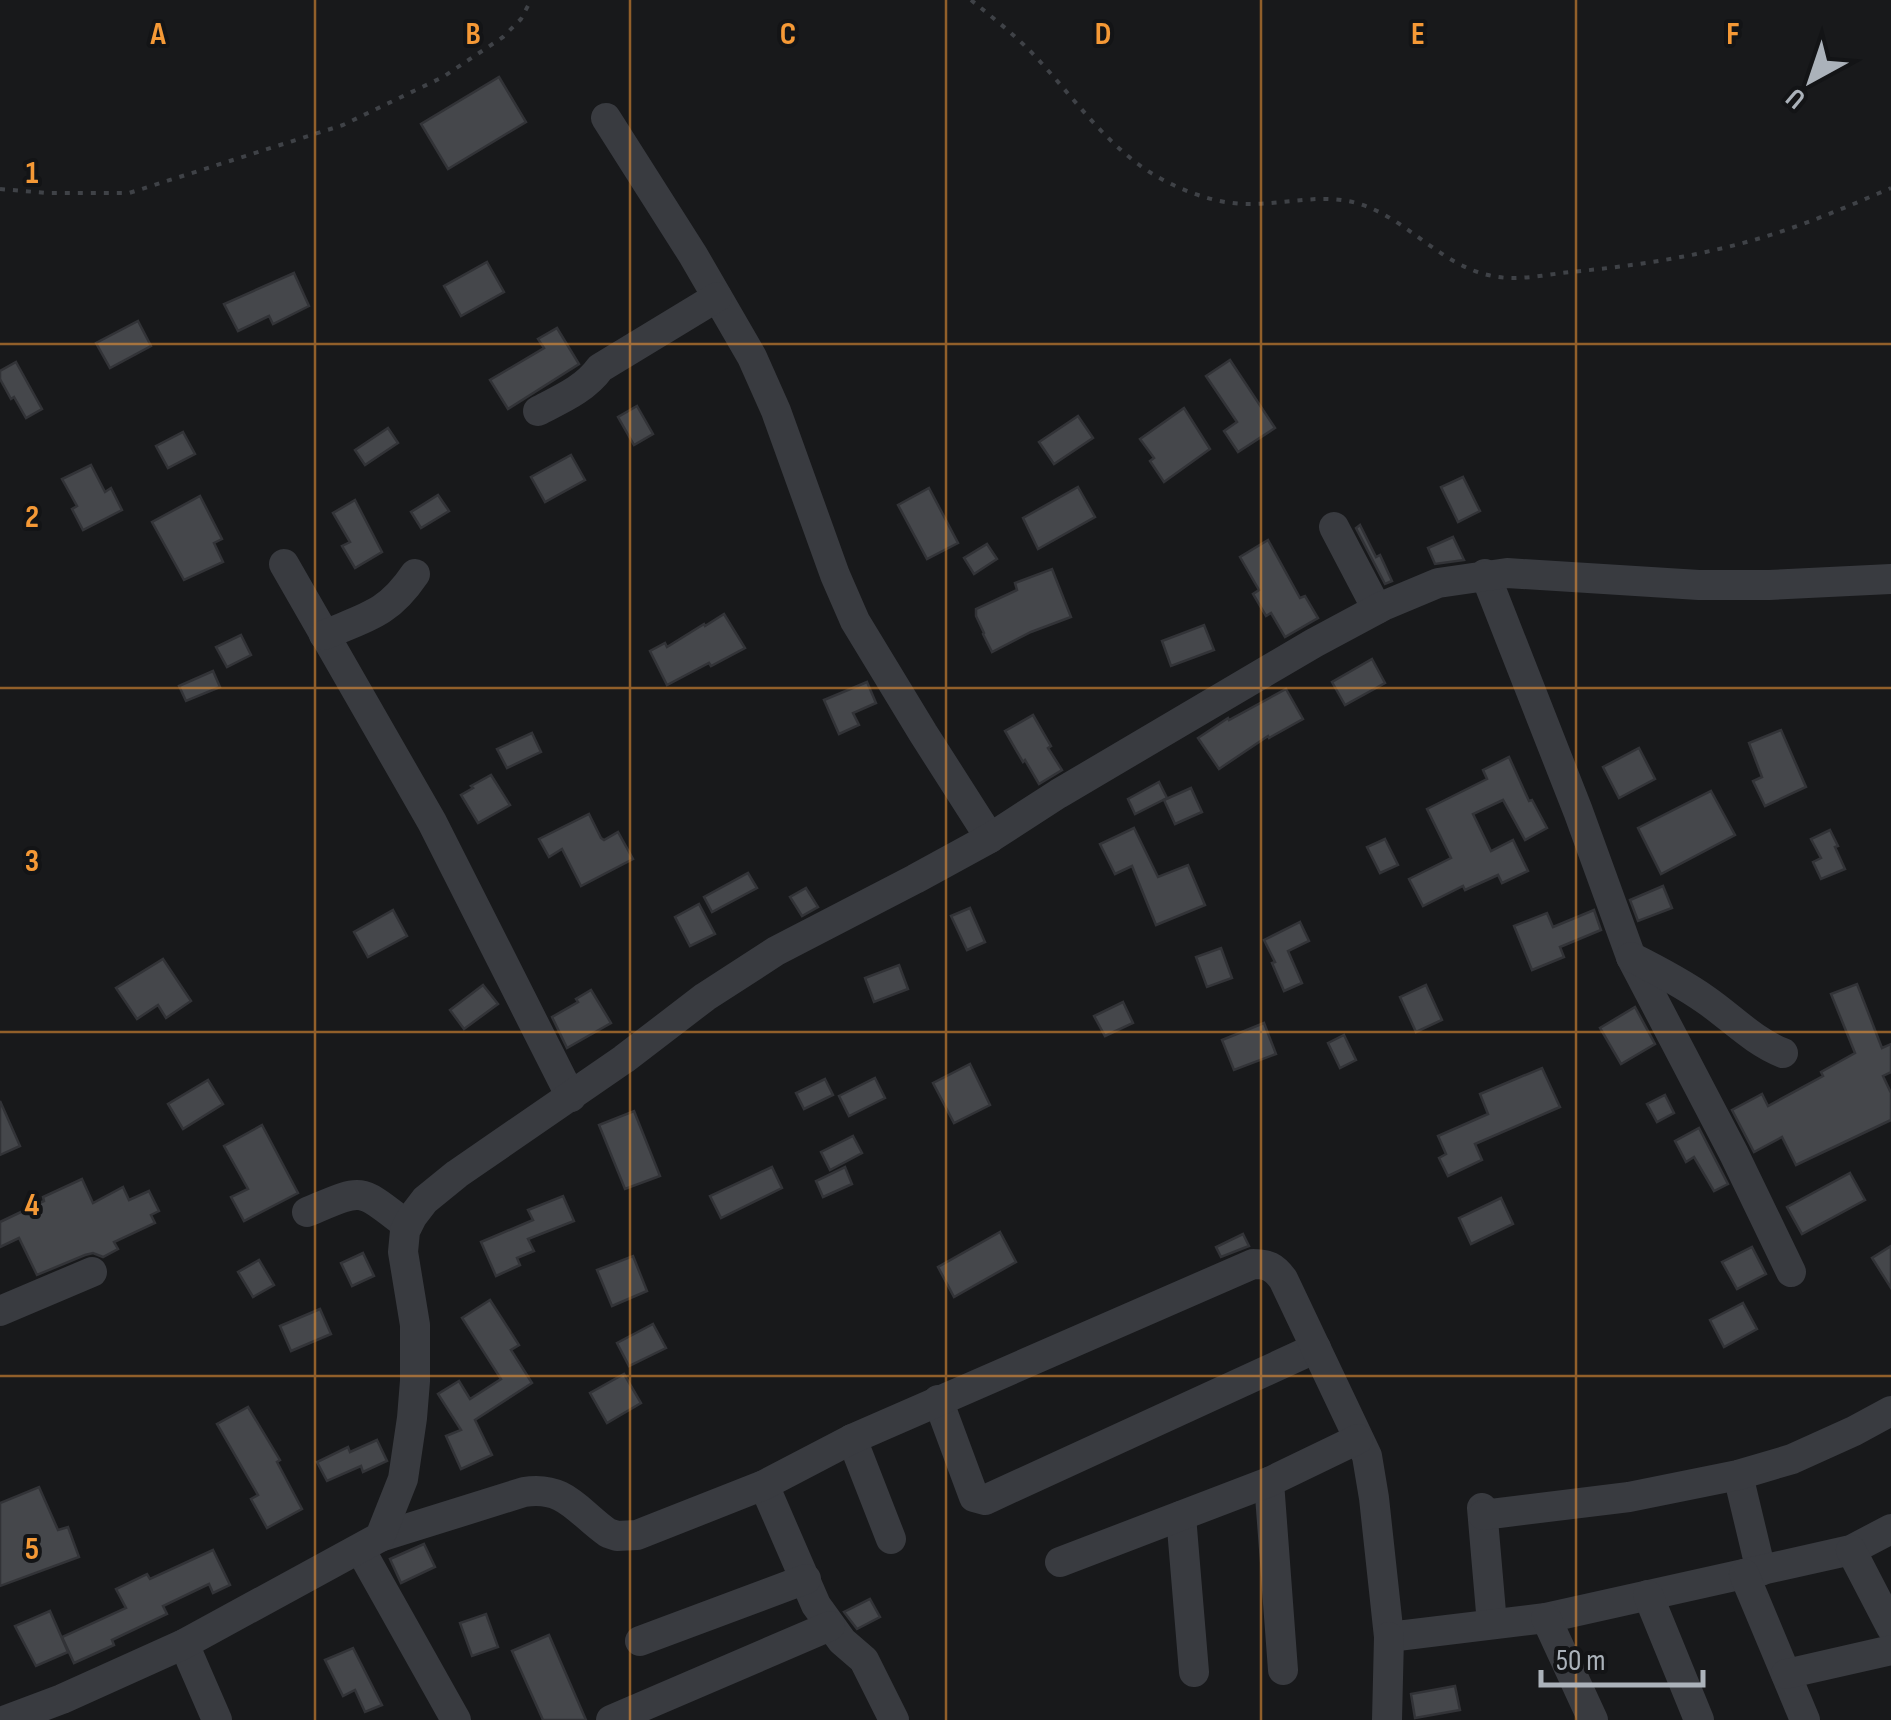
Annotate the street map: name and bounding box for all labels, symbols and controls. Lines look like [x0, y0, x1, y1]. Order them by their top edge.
text: A [149, 15, 166, 54]
text: B [465, 15, 481, 54]
text: C [780, 15, 796, 54]
text: D [1095, 15, 1111, 54]
text: E [1411, 15, 1425, 54]
text: F [1726, 15, 1740, 54]
north arrow [1761, 30, 1861, 130]
text: U [1780, 81, 1812, 115]
text: 1 [26, 154, 39, 193]
text: 2 [25, 498, 39, 537]
text: 3 [25, 842, 39, 881]
text: 4 [25, 1186, 40, 1225]
text: 5 [25, 1530, 39, 1569]
scale bar [1541, 1625, 1704, 1687]
text: 50 m [1556, 1643, 1605, 1679]

